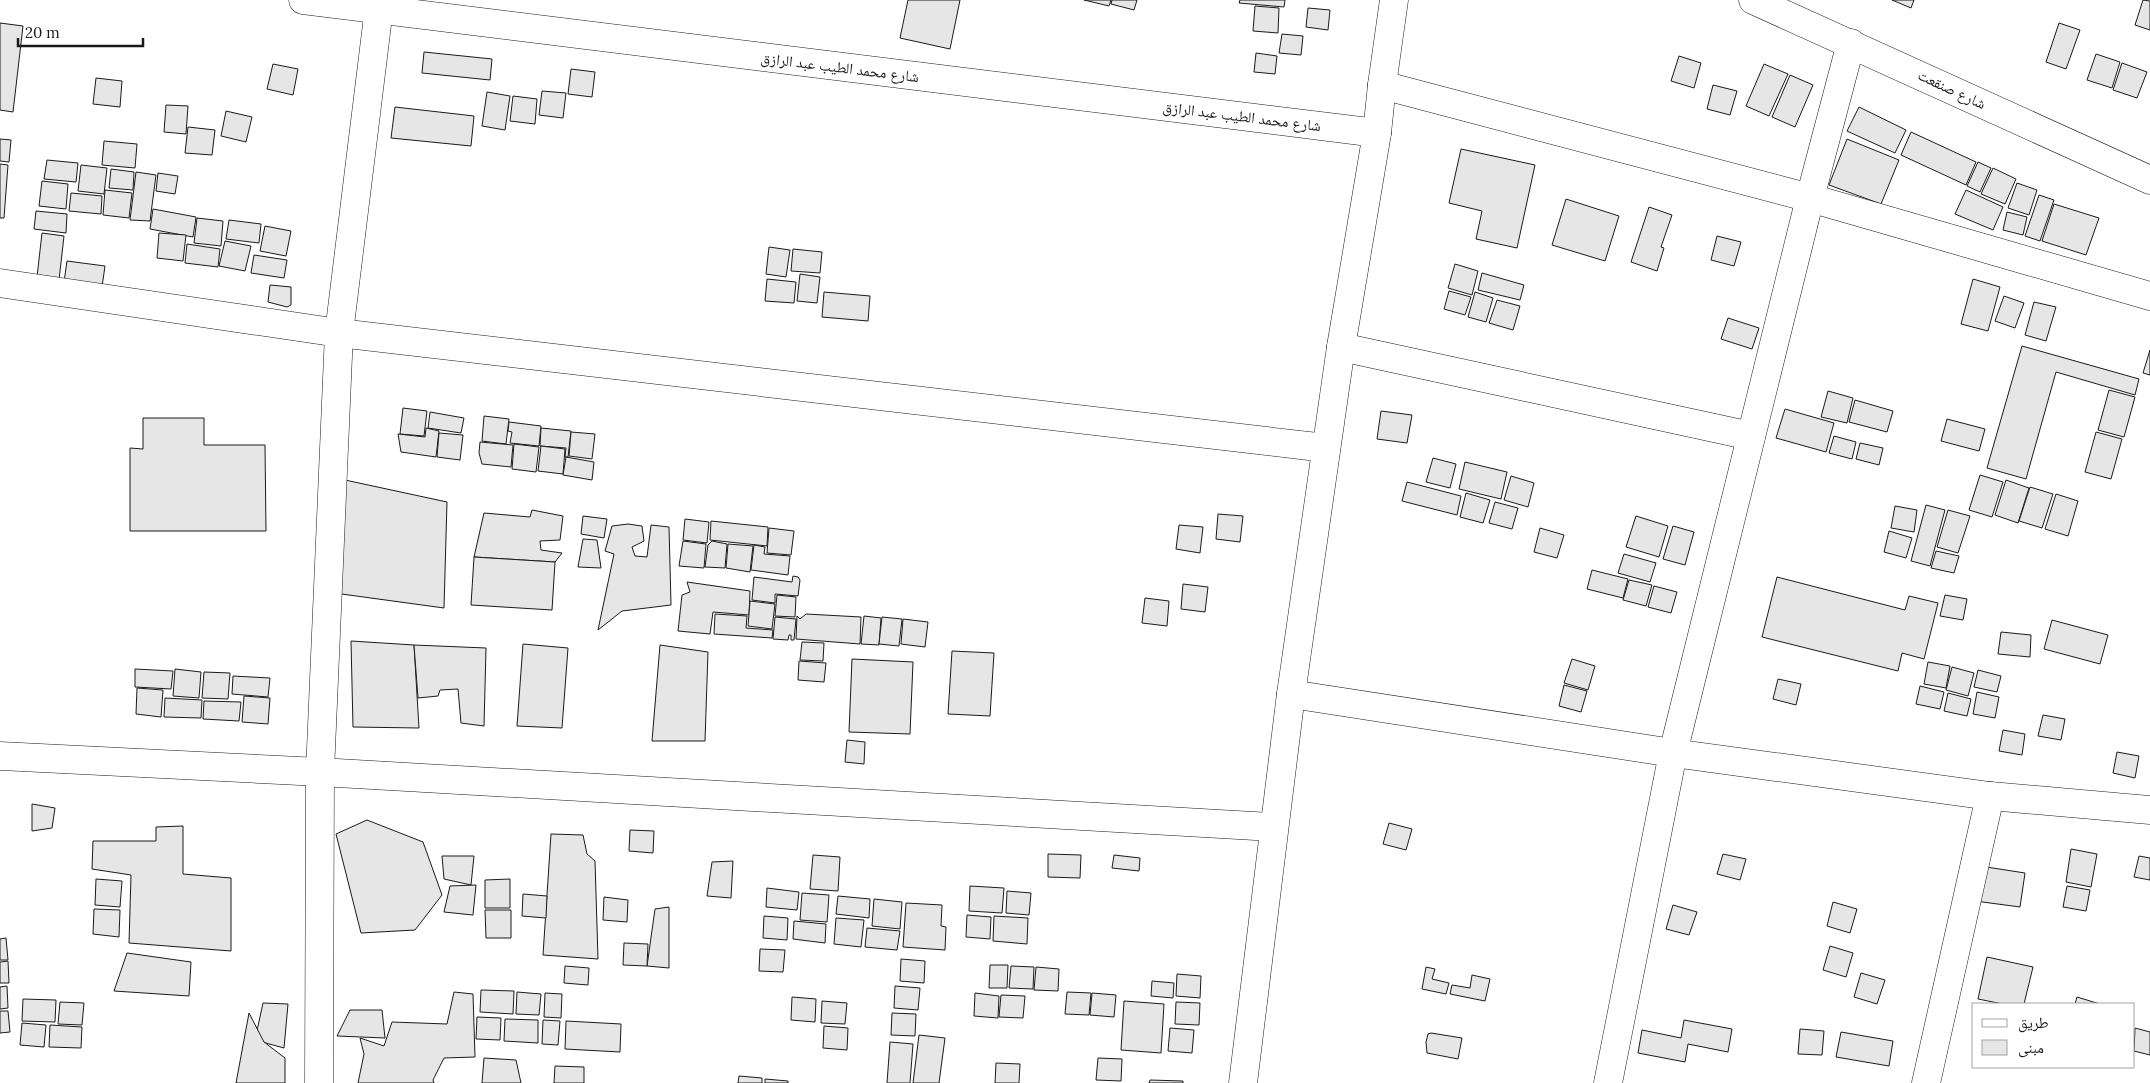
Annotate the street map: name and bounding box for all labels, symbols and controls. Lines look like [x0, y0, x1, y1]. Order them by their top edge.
scale bar [18, 15, 142, 47]
text: 20 m [25, 23, 60, 42]
street label: شارع محمد الطيب عبد الرازق [760, 48, 920, 87]
street label: شارع صنقعت [1915, 65, 1989, 114]
street label: شارع محمد الطيب عبد الرازق [1162, 97, 1322, 136]
legend [1972, 1003, 2135, 1068]
text: طريق [2018, 1013, 2049, 1033]
text: مبنى [2018, 1038, 2044, 1058]

